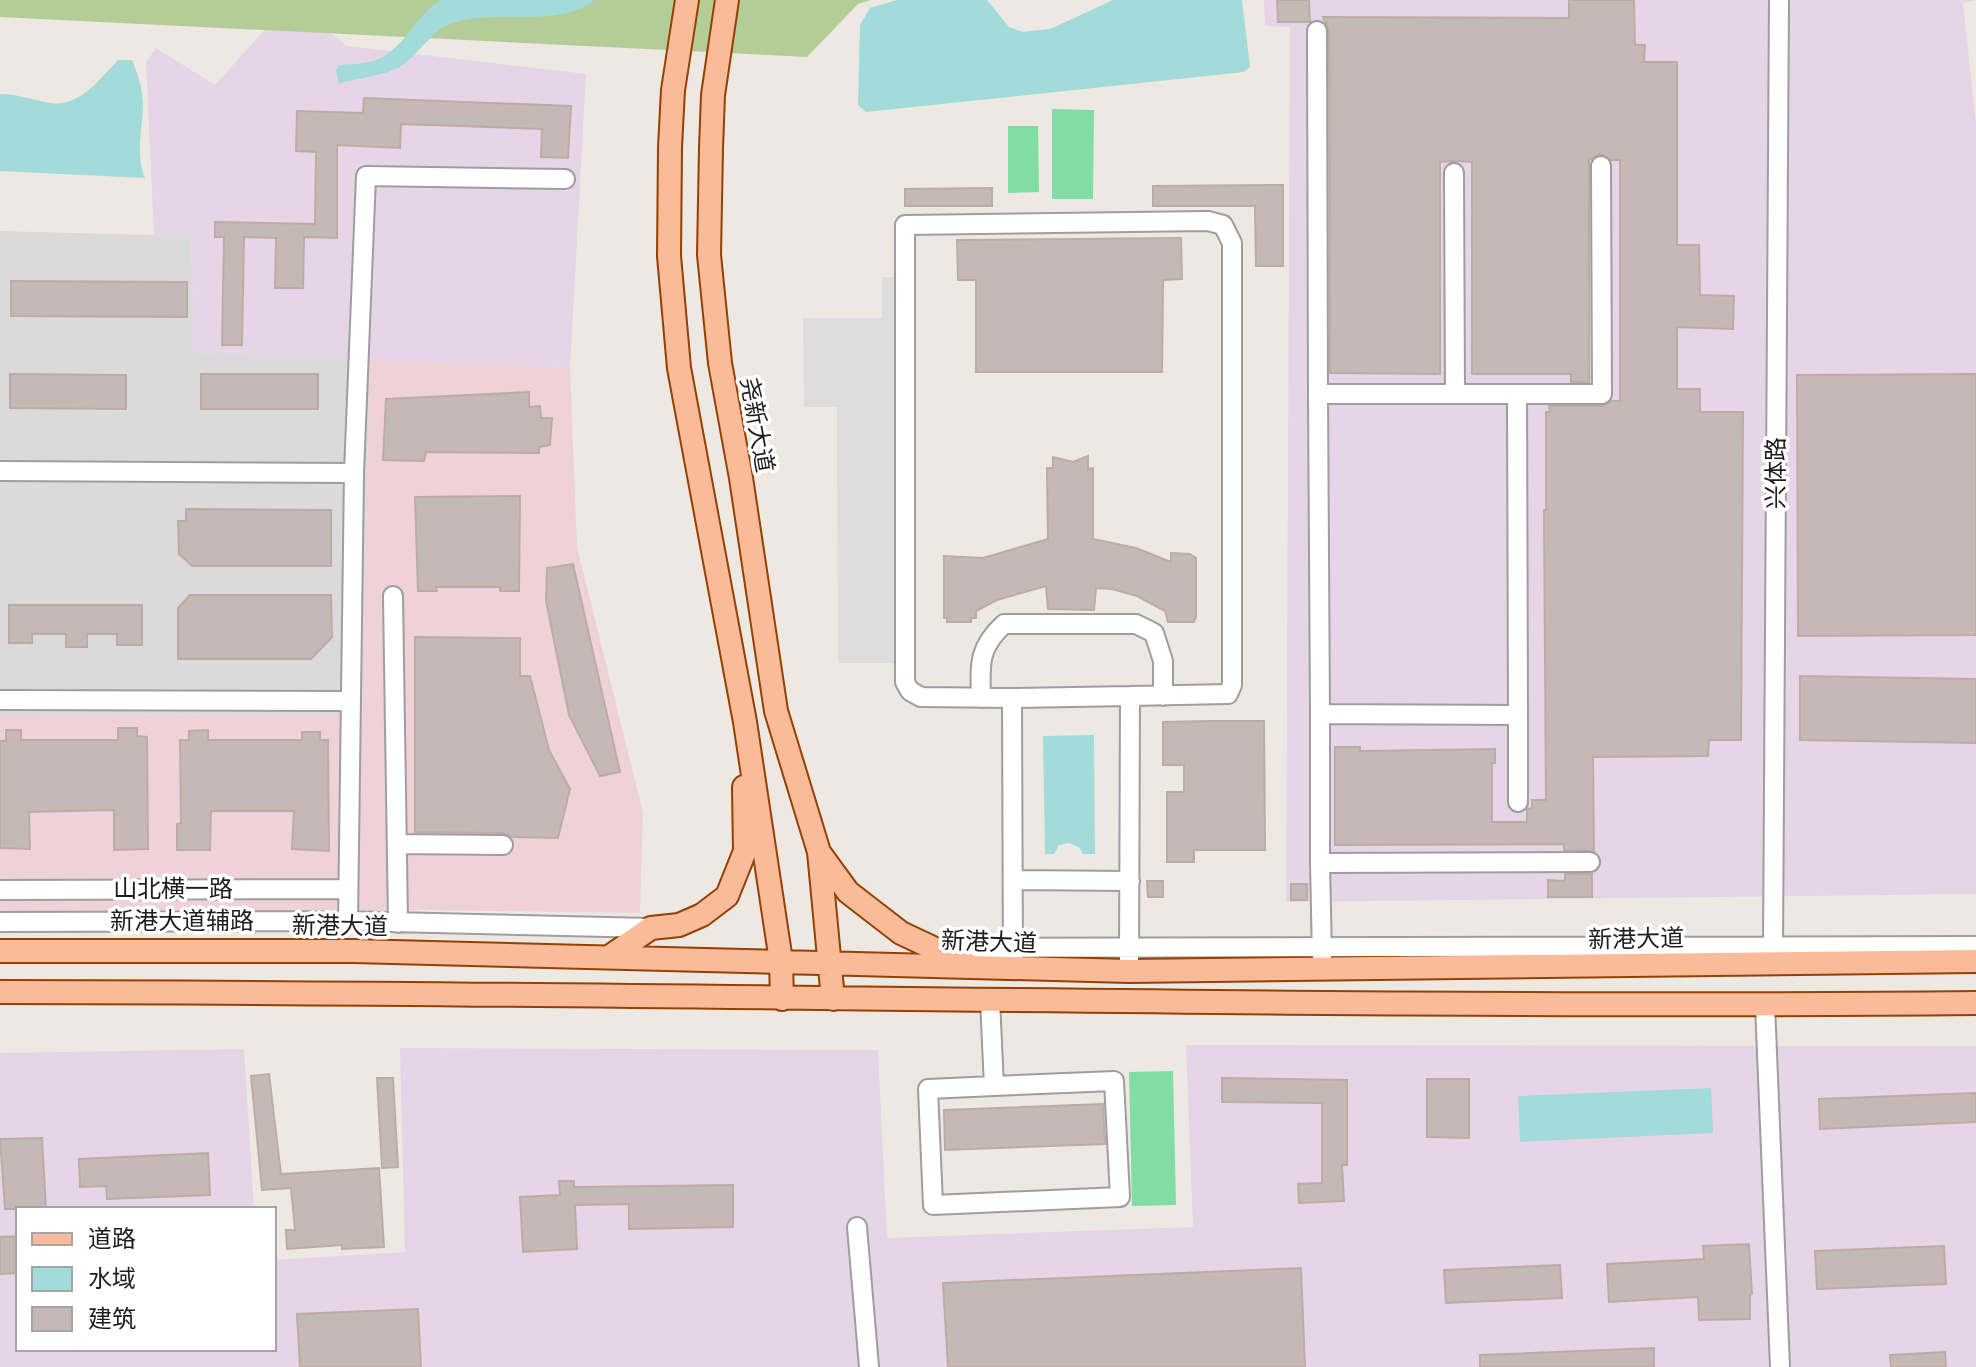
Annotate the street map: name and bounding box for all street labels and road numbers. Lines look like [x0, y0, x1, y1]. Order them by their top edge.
street label: 尧新大道 [734, 375, 783, 475]
street label: 兴体路 [1758, 437, 1791, 509]
street label: 山北横一路 [113, 871, 233, 904]
street label: 新港大道辅路 [110, 903, 254, 936]
street label: 新港大道 [292, 907, 388, 942]
street label: 新港大道 [1588, 920, 1684, 955]
street label: 新港大道 [941, 922, 1038, 959]

